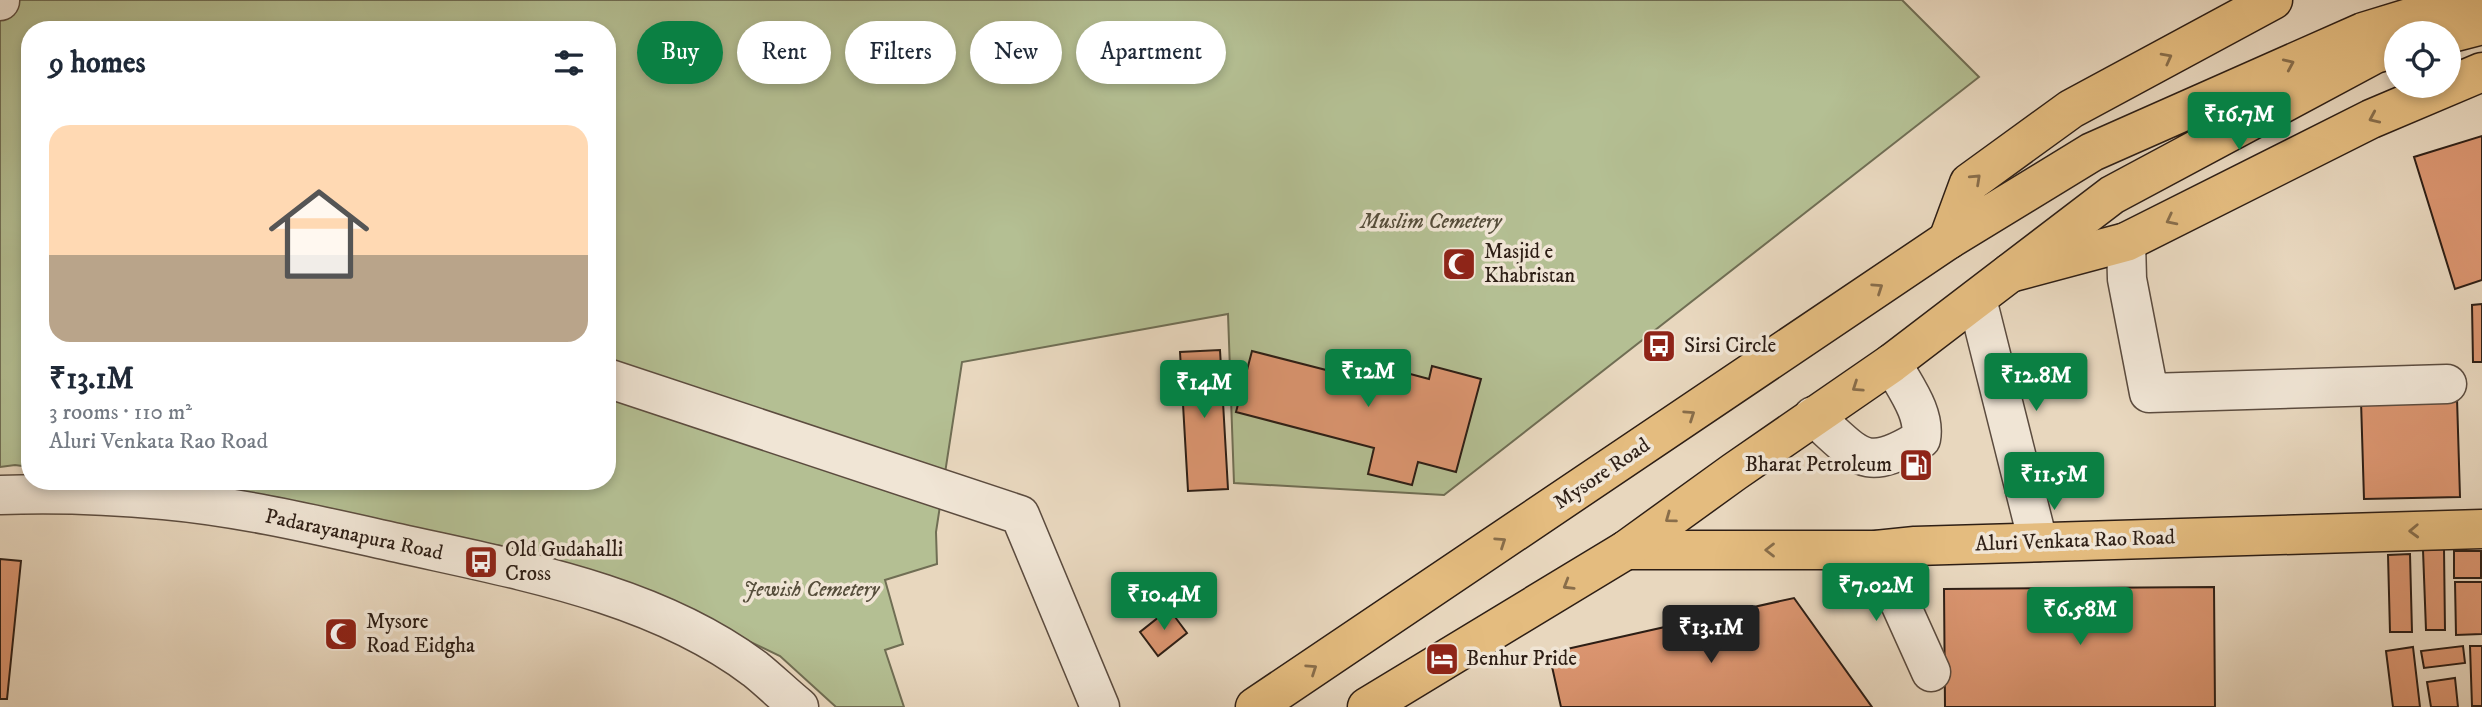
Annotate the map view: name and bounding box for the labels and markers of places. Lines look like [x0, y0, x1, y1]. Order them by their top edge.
pin: ₹16.7M [2182, 92, 2296, 152]
place label: Masjid e Khabristan [1484, 239, 1575, 289]
mosque icon: Masjid e Khabristan [1440, 245, 1478, 283]
bus stop icon: Sirsi Circle [1640, 327, 1678, 365]
place label: Sirsi Circle [1684, 333, 1776, 359]
pin: ₹12M [1327, 350, 1409, 409]
pin: ₹12.8M [1979, 354, 2093, 413]
pin: ₹14M [1163, 360, 1245, 420]
fuel station icon: Bharat Petroleum [1897, 446, 1935, 484]
place label: Bharat Petroleum [1745, 452, 1892, 478]
pin: ₹11.5M [1997, 452, 2111, 512]
place label: Old Gudahalli Cross [505, 537, 623, 587]
bus stop icon: Old Gudahalli Cross [462, 543, 500, 581]
pin: ₹7.02M [1819, 564, 1933, 623]
pin: ₹10.4M [1107, 572, 1221, 632]
pin: ₹6.58M [2023, 588, 2137, 647]
pin: ₹13.1M [1654, 606, 1768, 665]
place label: Mysore Road Eidgha [366, 609, 475, 659]
mosque icon: Mysore Road Eidgha [322, 615, 360, 653]
hotel icon: Benhur Pride [1423, 640, 1461, 678]
place label: Benhur Pride [1466, 646, 1577, 672]

